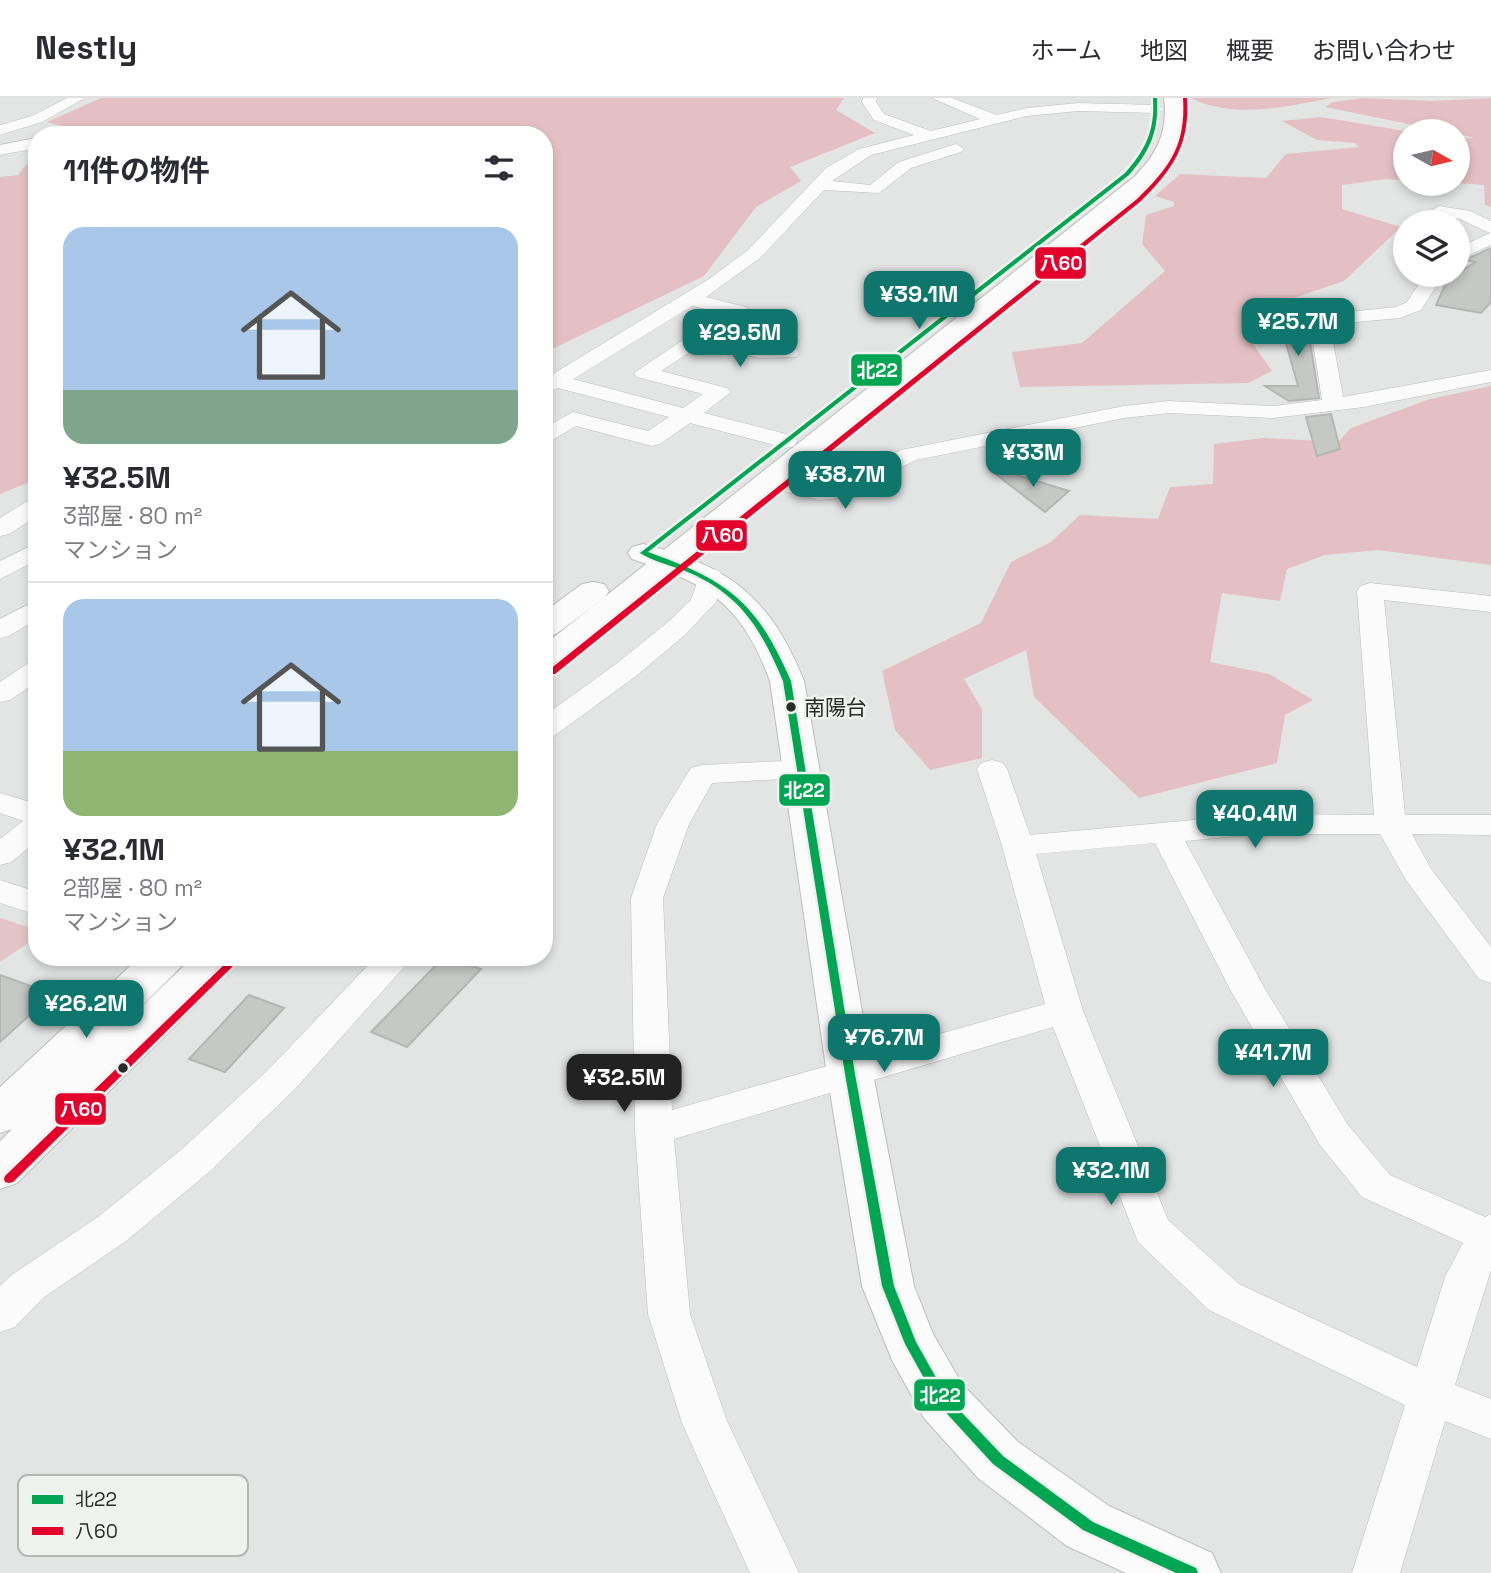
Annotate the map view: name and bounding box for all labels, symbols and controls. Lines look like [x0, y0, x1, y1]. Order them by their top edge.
text: Nestly [35, 27, 137, 69]
text: ホーム [1031, 35, 1102, 66]
text: 地図 [1140, 35, 1188, 66]
text: 概要 [1226, 35, 1274, 66]
text: お問い合わせ [1312, 35, 1456, 66]
north arrow [1393, 119, 1470, 196]
map controls [1393, 119, 1470, 287]
icon: filters [480, 149, 518, 187]
text: 11件の物件 [63, 151, 210, 190]
button: layers [1393, 210, 1470, 287]
line badge: 八60 [1034, 246, 1087, 280]
text: 八60 [1039, 251, 1083, 276]
icon: home [228, 272, 354, 398]
pin: ¥39.1M [862, 272, 976, 331]
text: ¥39.1M [880, 279, 958, 309]
pin: ¥25.7M [1241, 299, 1355, 358]
text: ¥25.7M [1258, 306, 1338, 336]
pin: ¥29.5M [683, 310, 797, 369]
text: ¥29.5M [699, 317, 781, 347]
line badge: 北22 [850, 353, 903, 387]
text: 北22 [856, 358, 898, 383]
pin: ¥33M [992, 430, 1074, 489]
text: ¥33M [1002, 437, 1064, 467]
pin: ¥38.7M [788, 452, 902, 511]
text: ¥32.5M [63, 458, 171, 497]
text: ¥38.7M [804, 459, 886, 489]
text: 3部屋 · 80 m² [63, 501, 202, 531]
line badge: 八60 [695, 519, 748, 552]
text: 八60 [700, 523, 744, 548]
text: マンション [63, 535, 178, 565]
icon: home [228, 644, 354, 770]
place label: 南陽台 [804, 694, 867, 721]
marker: 南陽台 [784, 700, 798, 714]
line badge: 北22 [778, 773, 831, 807]
text: 北22 [783, 778, 825, 803]
pin: ¥40.4M [1198, 790, 1312, 850]
text: ¥40.4M [1212, 798, 1298, 828]
text: ¥32.1M [63, 830, 165, 869]
text: 2部屋 · 80 m² [63, 873, 202, 903]
text: マンション [63, 907, 178, 937]
pin: ¥26.2M [29, 981, 143, 1040]
text: ¥26.2M [45, 988, 127, 1018]
pin: ¥76.7M [827, 1014, 941, 1074]
text: ¥76.7M [844, 1022, 924, 1052]
pin: ¥41.7M [1216, 1030, 1330, 1089]
text: ¥41.7M [1234, 1037, 1312, 1067]
pin: ¥32.5M [567, 1054, 681, 1114]
unlabelled marker [116, 1061, 130, 1075]
text: ¥32.5M [583, 1062, 665, 1092]
line badge: 八60 [54, 1092, 107, 1126]
text: 八60 [59, 1097, 103, 1122]
pin: ¥32.1M [1054, 1148, 1168, 1207]
text: ¥32.1M [1072, 1155, 1150, 1185]
line badge: 北22 [913, 1378, 966, 1412]
text: 北22 [919, 1383, 961, 1408]
legend [18, 1475, 248, 1556]
text: 北22 [75, 1487, 117, 1512]
text: 八60 [75, 1519, 118, 1544]

